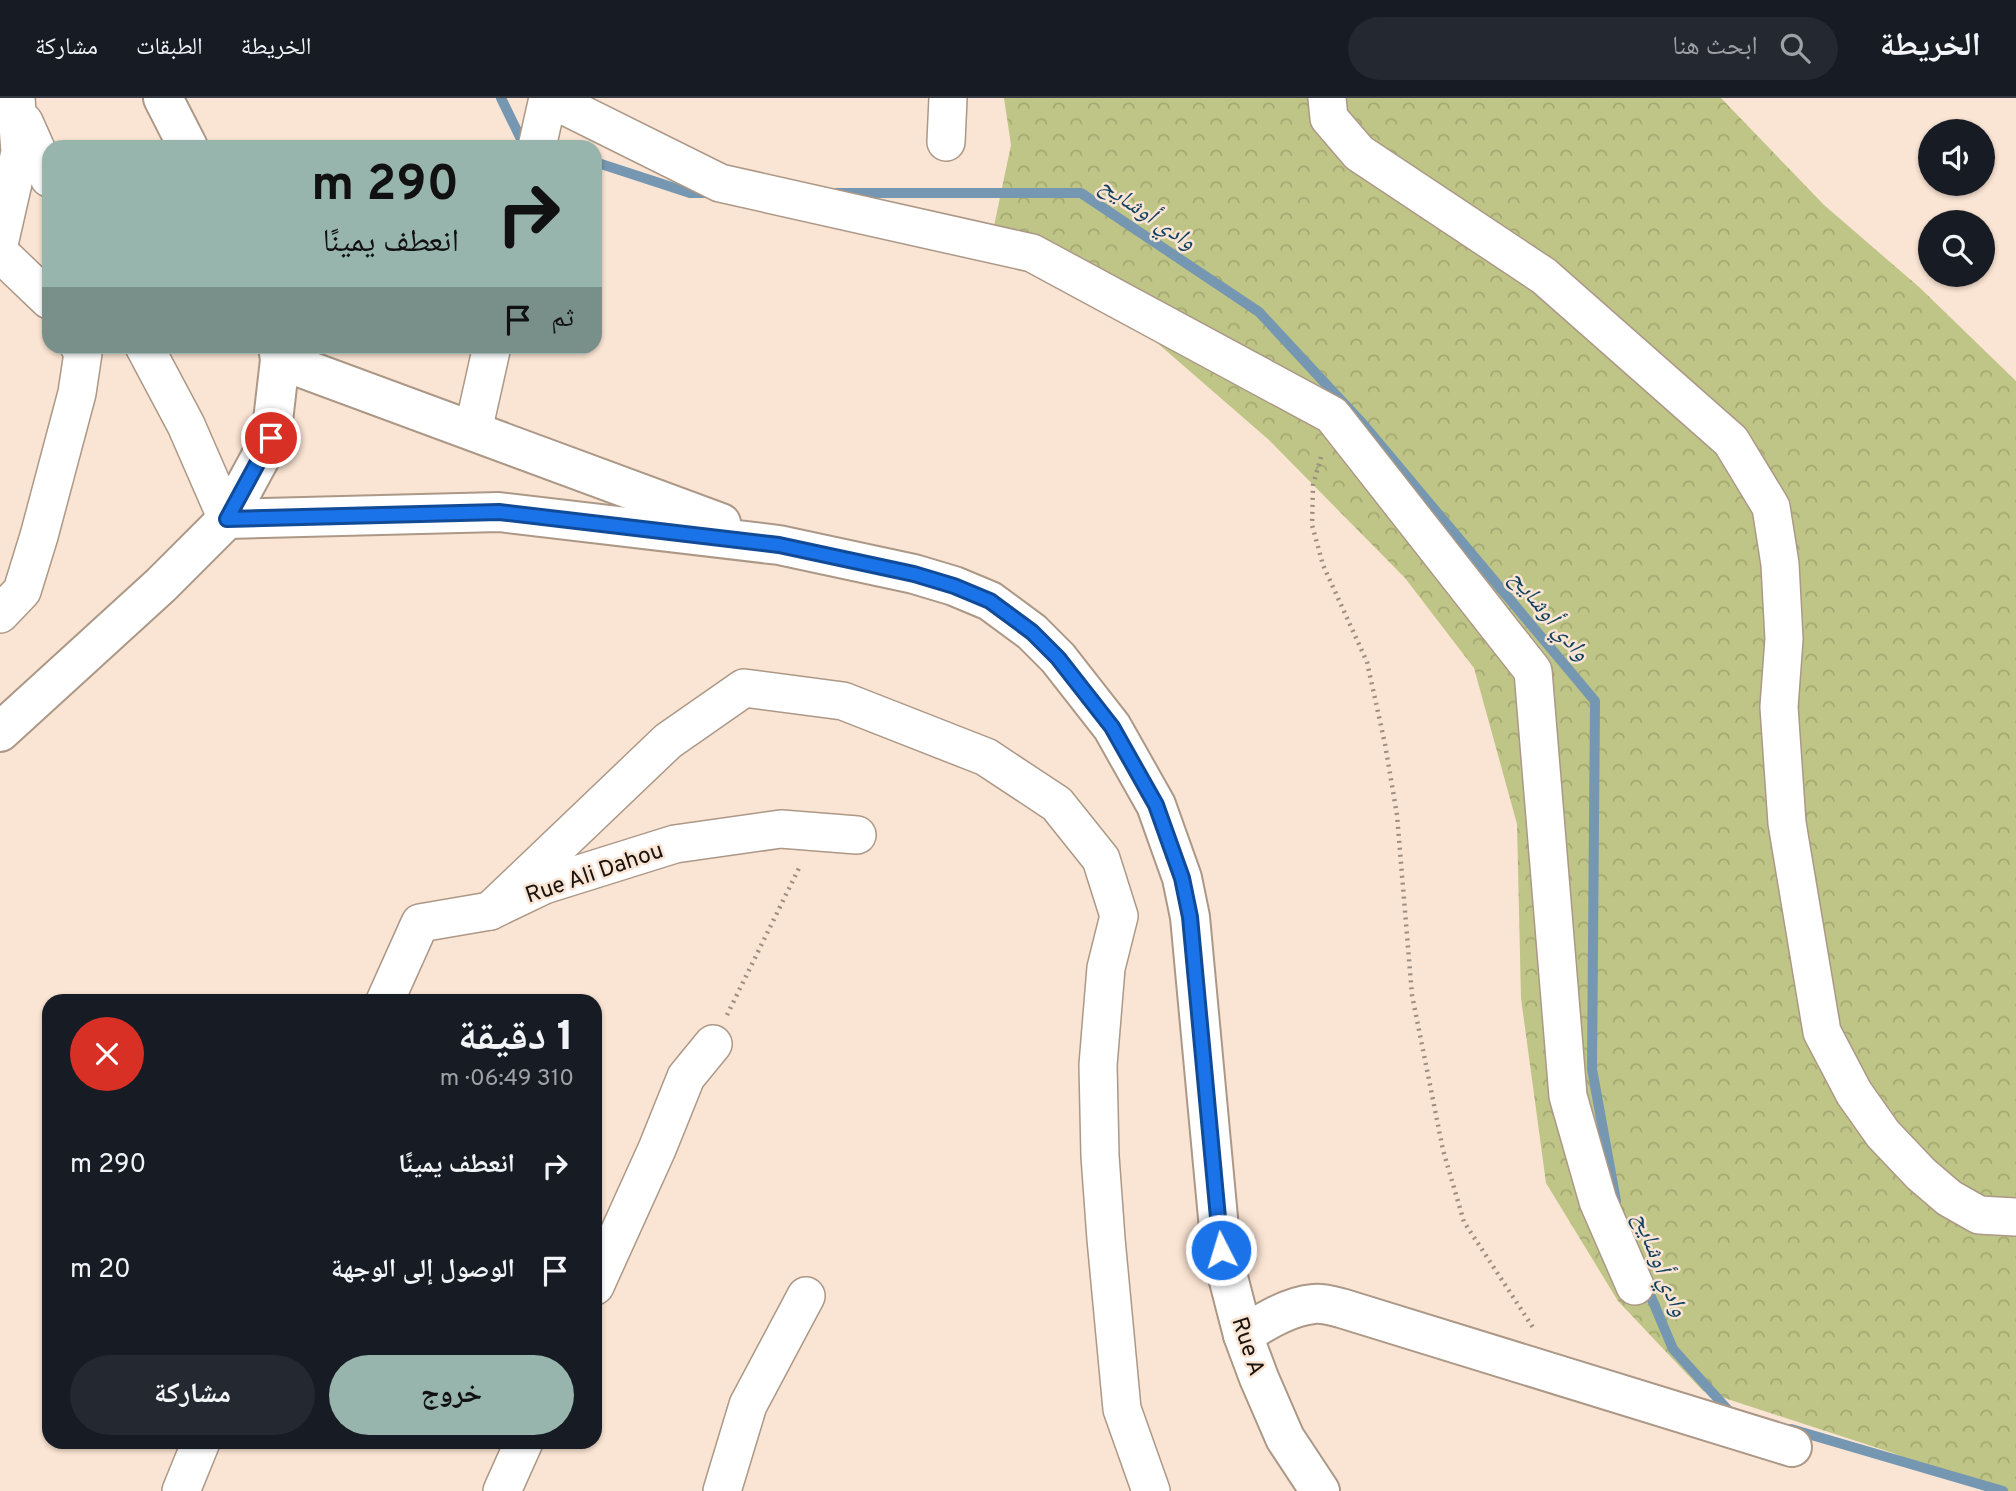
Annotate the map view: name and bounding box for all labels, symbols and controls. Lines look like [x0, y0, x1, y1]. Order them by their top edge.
search box [1348, 17, 1838, 80]
text: الخريطة [1880, 26, 1981, 68]
icon: search [1776, 29, 1814, 67]
text: ابحث هنا [1672, 31, 1758, 64]
text: مشاركة [35, 33, 98, 63]
text: الطبقات [136, 33, 203, 63]
text: الخريطة [241, 33, 311, 63]
map controls [1918, 119, 1995, 287]
button: sound [1918, 119, 1995, 196]
text: 290 m [311, 156, 459, 218]
icon: right [483, 168, 574, 259]
water label: وادي أوشايح [1092, 170, 1202, 260]
button: search [1918, 210, 1995, 287]
text: انعطف يمينًا [322, 223, 459, 263]
icon: arrive [499, 301, 537, 339]
text: ثم [551, 303, 574, 336]
pin [241, 408, 301, 468]
icon: arrive [252, 419, 290, 457]
water label: وادي أوشايح [1500, 563, 1597, 669]
street label: Rue Ali Dahou [522, 837, 668, 912]
text: 1 دقيقة [458, 1012, 574, 1065]
button: close [70, 1017, 144, 1091]
text: 310 m · 06:49 [440, 1065, 574, 1094]
icon: right [536, 1147, 574, 1185]
text: 290 m [70, 1149, 146, 1182]
text: انعطف يمينًا [398, 1149, 515, 1182]
water label: وادي أوشايح [1623, 1207, 1695, 1322]
position arrow [1184, 1213, 1258, 1287]
icon: arrive [536, 1252, 574, 1290]
text: 20 m [70, 1254, 131, 1287]
text: الوصول إلى الوجهة [331, 1254, 515, 1287]
street label: Rue A [1224, 1314, 1270, 1380]
button: مشاركة [70, 1355, 315, 1435]
button: خروج [329, 1355, 574, 1435]

